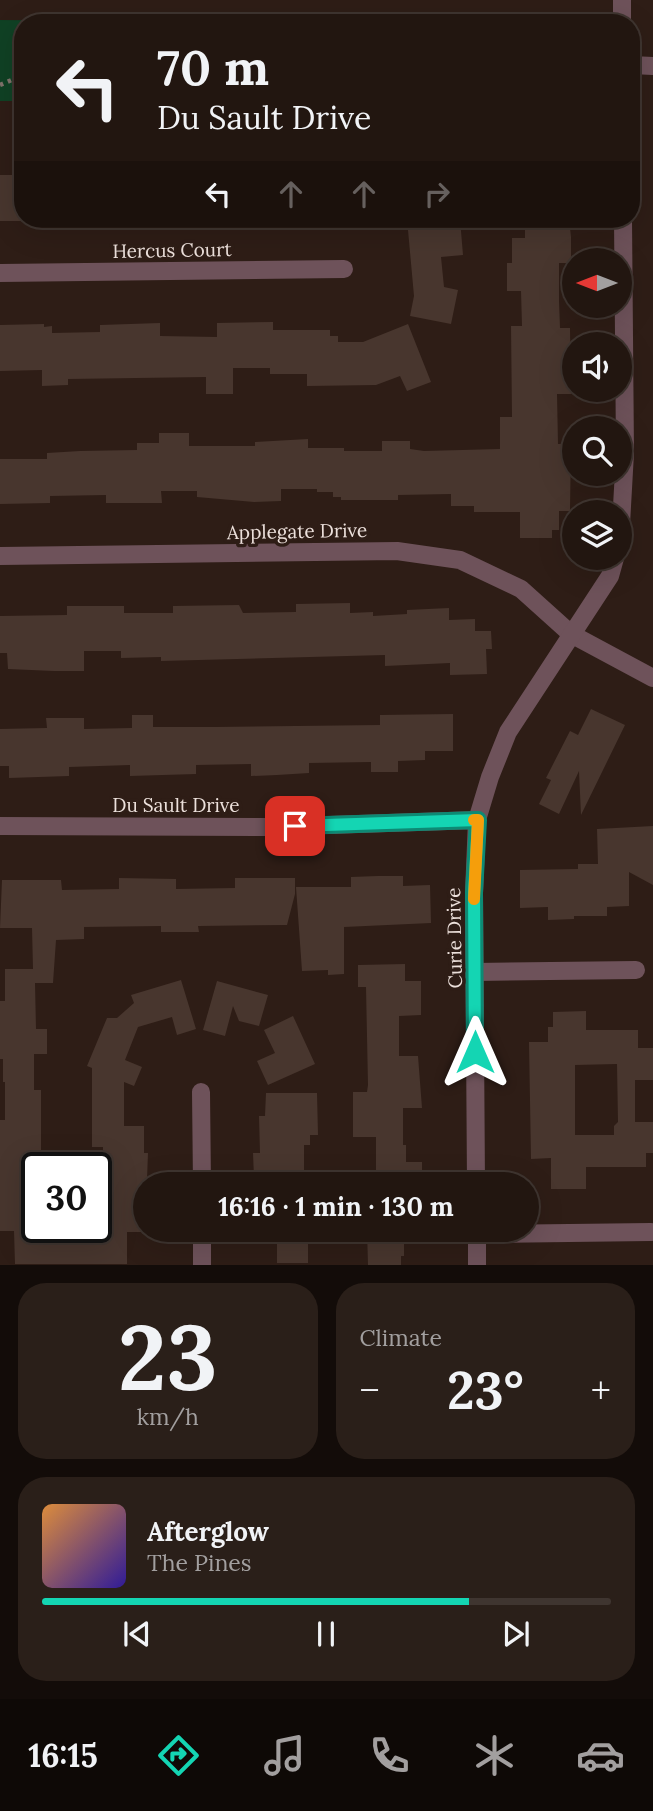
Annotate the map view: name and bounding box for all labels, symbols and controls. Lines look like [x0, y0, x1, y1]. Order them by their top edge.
text: 70 m [157, 36, 269, 98]
icon: left [42, 42, 133, 133]
text: Du Sault Drive [157, 97, 371, 138]
icon: left [199, 175, 237, 213]
icon: ahead [272, 175, 310, 213]
icon: ahead [345, 175, 383, 213]
icon: right [418, 175, 456, 213]
street label: Hercus Court [112, 237, 233, 263]
north arrow [562, 248, 632, 318]
map controls [562, 248, 632, 570]
button: sound [562, 332, 632, 402]
button: search [562, 416, 632, 486]
button: layers [562, 500, 632, 570]
street label: Applegate Drive [226, 518, 367, 544]
street label: Du Sault Drive [112, 793, 240, 817]
pin [265, 796, 325, 856]
icon: arrive [276, 807, 314, 845]
street label: Curie Drive [441, 887, 467, 989]
position arrow [438, 1015, 512, 1089]
speed limit sign: 30 [21, 1152, 112, 1243]
text: 16:16 · 1 min · 130 m [218, 1190, 454, 1223]
text: 23 [118, 1298, 217, 1415]
text: Climate [360, 1323, 442, 1352]
text: 23° [447, 1357, 524, 1423]
text: − [360, 1366, 380, 1414]
text: + [591, 1366, 611, 1414]
text: km/h [137, 1402, 199, 1431]
text: Afterglow [147, 1515, 269, 1548]
text: The Pines [147, 1548, 252, 1577]
icon: previous [118, 1615, 156, 1653]
icon: pause [307, 1615, 345, 1653]
icon: next [497, 1615, 535, 1653]
icon: directions [154, 1731, 203, 1780]
icon: music [260, 1731, 309, 1780]
icon: phone [365, 1731, 414, 1780]
icon: climate [470, 1731, 519, 1780]
icon: car [576, 1731, 625, 1780]
text: 16:15 [28, 1735, 98, 1776]

